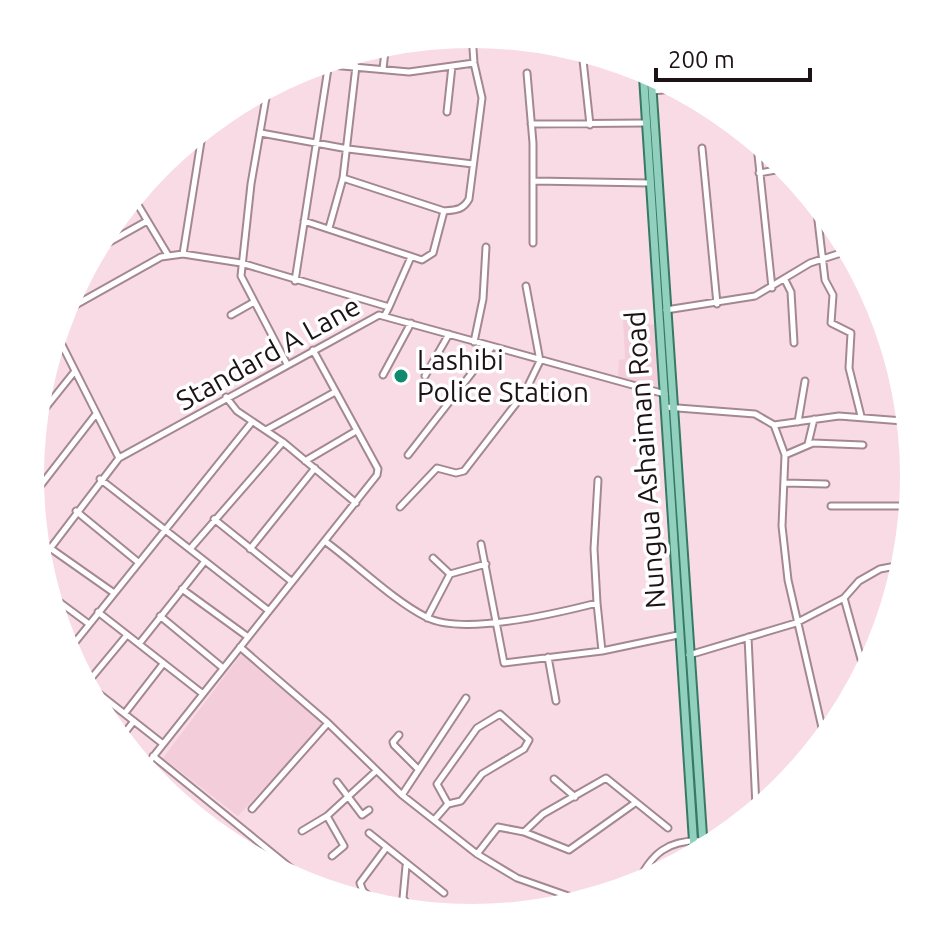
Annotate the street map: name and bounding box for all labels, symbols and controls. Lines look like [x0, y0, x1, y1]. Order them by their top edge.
scale bar [656, 32, 810, 82]
text: 200 m [668, 46, 735, 73]
street label: Standard A Lane [171, 289, 365, 416]
street label: Nungua Ashaiman Road [619, 310, 670, 610]
place label: Lashibi Police Station [417, 344, 589, 407]
marker: Lashibi Police Station [392, 367, 410, 385]

